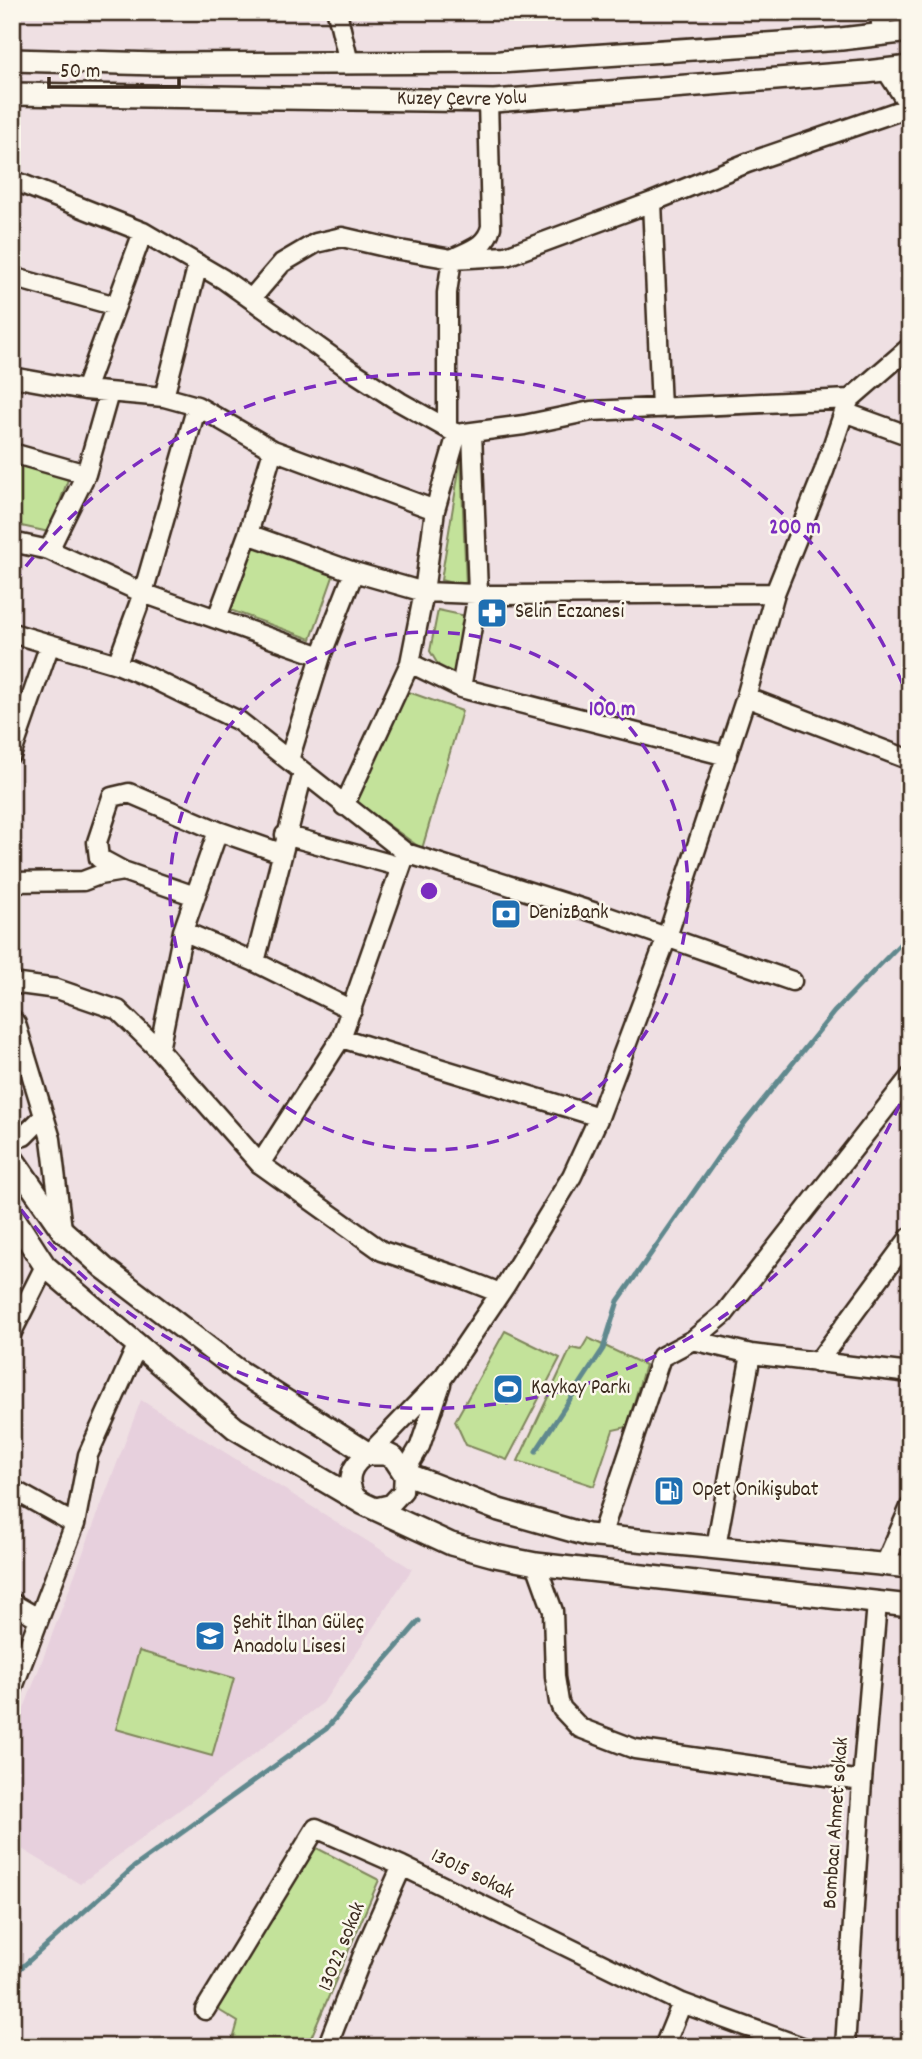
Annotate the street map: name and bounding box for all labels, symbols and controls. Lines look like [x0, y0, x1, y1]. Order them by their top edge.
scale bar [49, 46, 178, 90]
text: 50 m [60, 58, 100, 88]
street label: Kuzey Çevre Yolu [397, 83, 528, 116]
text: 200 m [769, 514, 821, 544]
pharmacy icon: Selin Eczanesi [475, 596, 509, 630]
place label: Selin Eczanesi [515, 598, 624, 628]
text: 100 m [589, 696, 635, 726]
centre of rings [417, 879, 441, 903]
bank icon: DenizBank [489, 897, 523, 931]
place label: DenizBank [529, 899, 609, 929]
sports icon: Kaykay Parkı [491, 1372, 525, 1406]
place label: Kaykay Parkı [531, 1374, 630, 1404]
fuel station icon: Opet Onikişubat [652, 1474, 686, 1508]
place label: Opet Onikişubat [692, 1476, 819, 1506]
place label: Şehit İlhan Güleç Anadolu Lisesi [233, 1609, 364, 1663]
school or university icon: Şehit İlhan Güleç Anadolu Lisesi [193, 1619, 227, 1653]
street label: Bombacı Ahmet sokak [816, 1736, 858, 1910]
street label: 13015 sokak [425, 1842, 519, 1908]
street label: 13022 sokak [312, 1898, 374, 1996]

